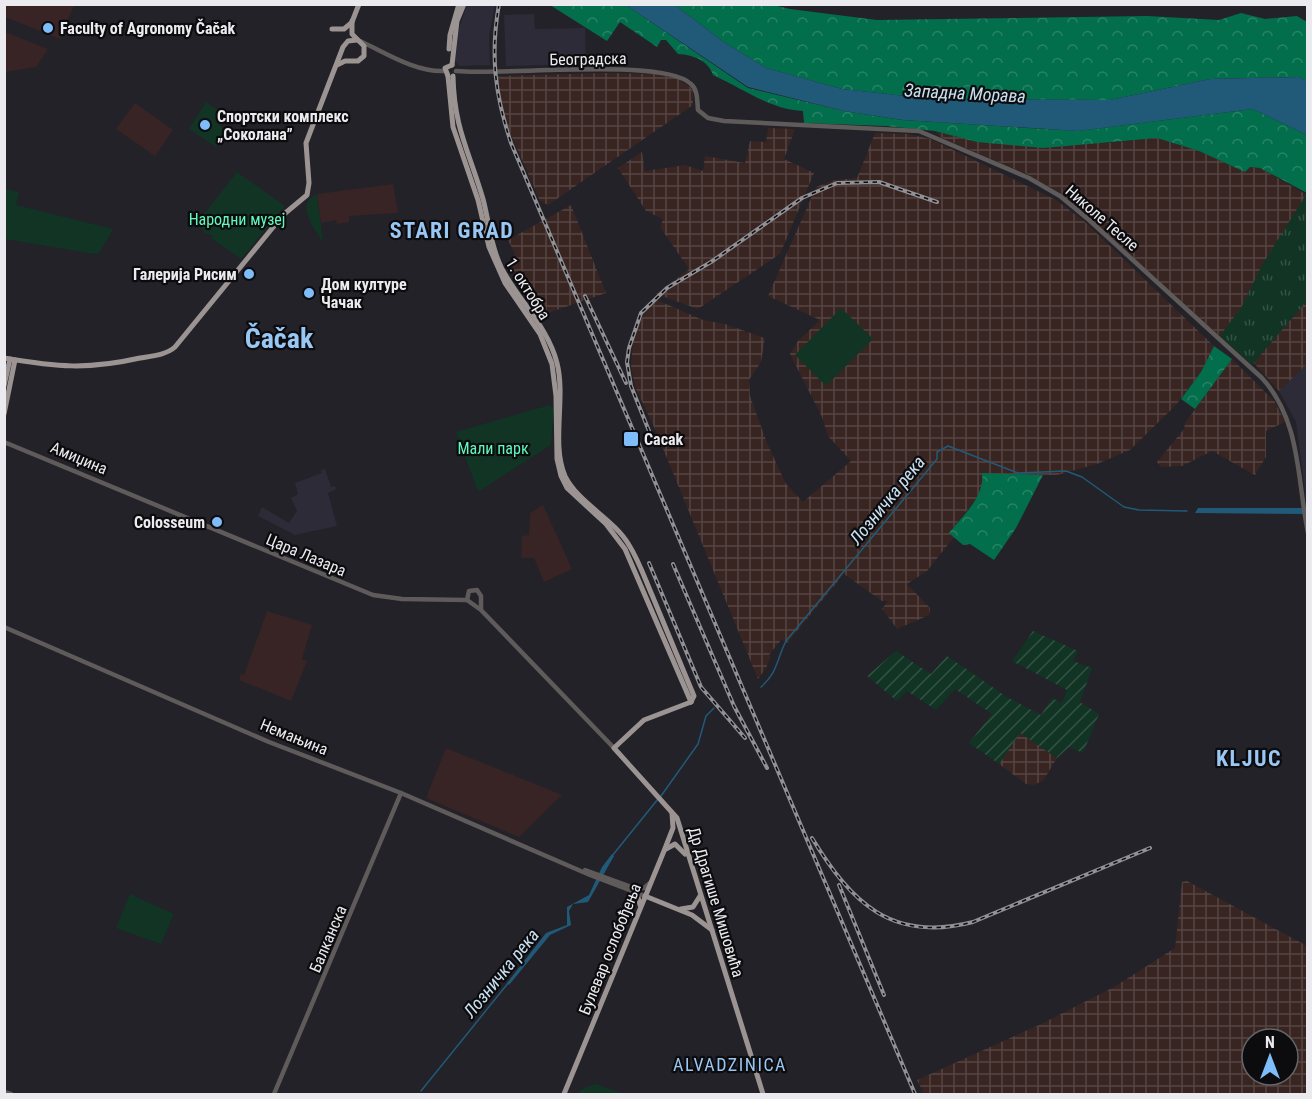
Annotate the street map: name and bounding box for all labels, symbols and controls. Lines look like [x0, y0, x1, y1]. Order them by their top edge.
place label: Faculty of Agronomy Čačak [60, 18, 235, 38]
marker: Faculty of Agronomy Čačak [41, 21, 55, 35]
street label: Београдска [549, 49, 627, 69]
water label: Западна Морава [904, 79, 1026, 107]
place label: Спортски комплекс „Соколана” [217, 107, 349, 144]
marker: Спортски комплекс „Соколана” [198, 118, 212, 132]
street label: Николе Тесле [1062, 181, 1142, 255]
park label: Народни музеј [189, 210, 285, 229]
district label: STARI GRAD [390, 218, 514, 243]
street label: 1. октобра [502, 255, 554, 323]
place label: Галерија Рисим [133, 265, 237, 284]
marker: Галерија Рисим [242, 267, 256, 281]
place label: Дом културе Чачак [321, 275, 407, 312]
marker: Дом културе Чачак [302, 286, 316, 300]
district label: Čačak [245, 322, 314, 355]
marker: Cacak [622, 430, 640, 448]
place label: Cacak [644, 430, 684, 449]
street label: Амиџина [48, 438, 110, 478]
park label: Мали парк [457, 439, 529, 458]
water label: Лозничка река [844, 451, 929, 549]
place label: Colosseum [134, 513, 205, 532]
marker: Colosseum [210, 515, 224, 529]
street label: Цара Лазара [263, 530, 349, 580]
street label: Немањина [257, 715, 331, 759]
district label: KLJUC [1216, 746, 1282, 771]
street label: Др Драгише Мишовића [684, 825, 748, 979]
street label: Булевар ослобођења [575, 880, 645, 1018]
street label: Балканска [305, 903, 351, 975]
water label: Лозничка река [458, 924, 543, 1022]
north arrow [1240, 1027, 1300, 1087]
text: N [1265, 1033, 1275, 1052]
district label: ALVADZINICA [673, 1054, 787, 1075]

